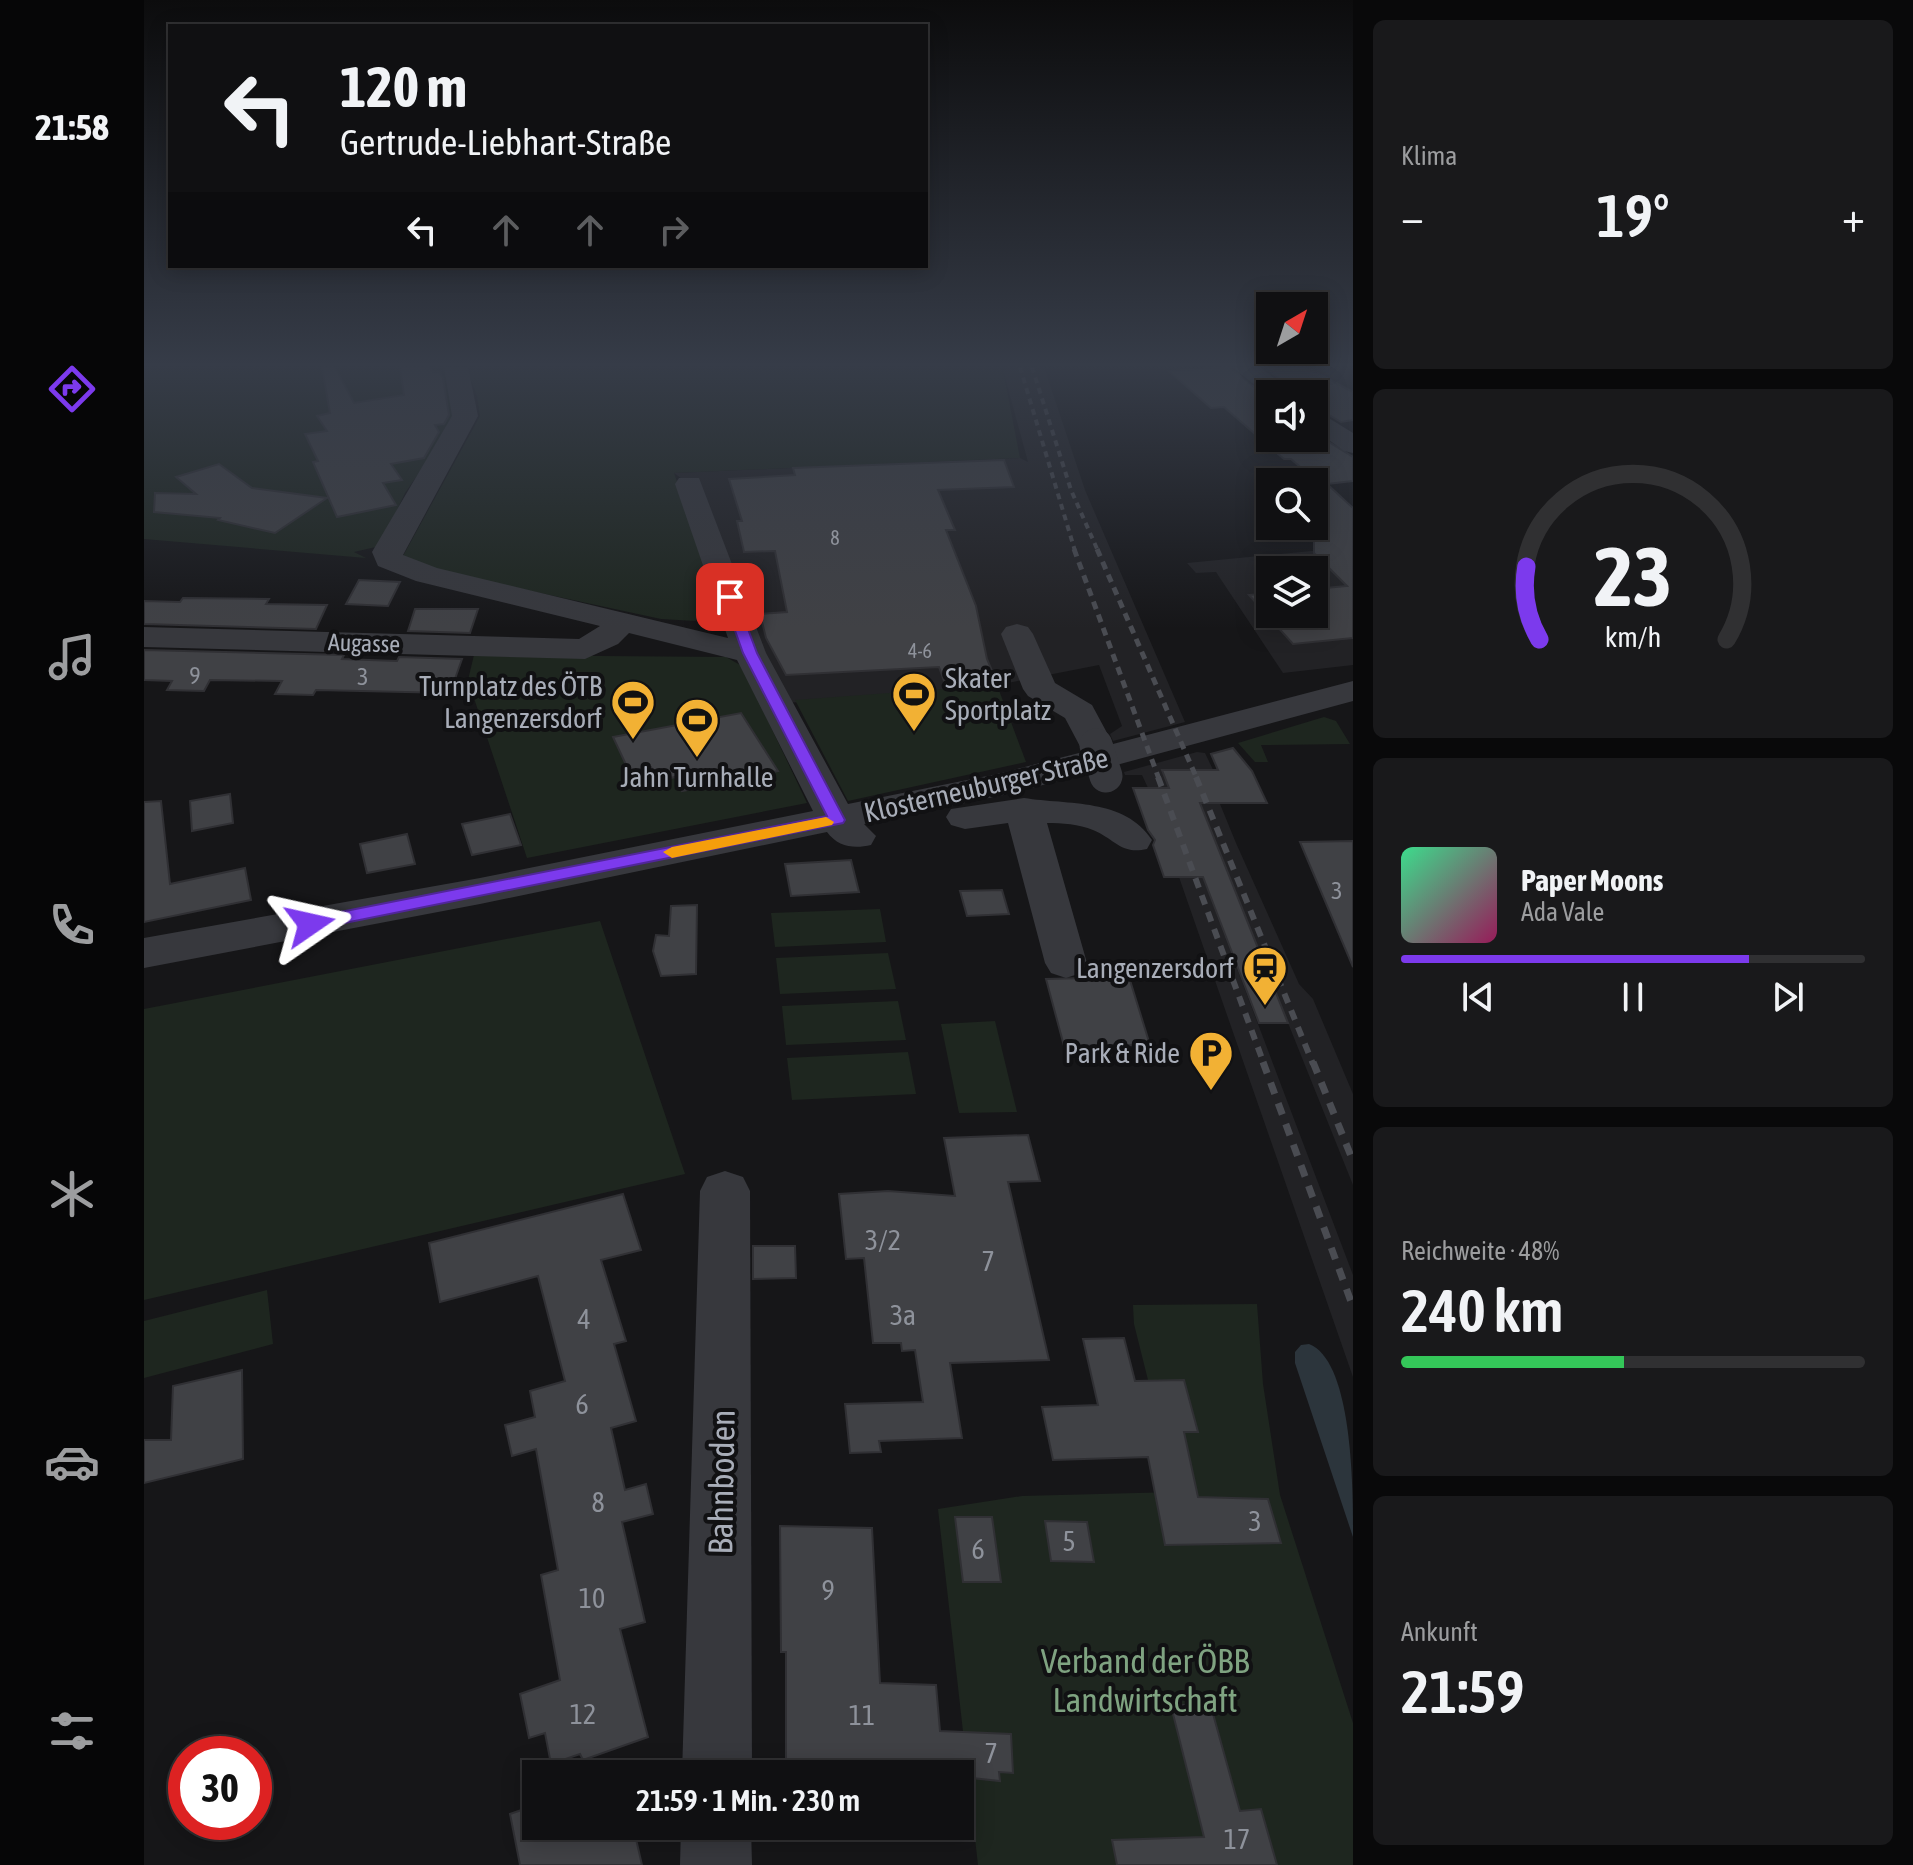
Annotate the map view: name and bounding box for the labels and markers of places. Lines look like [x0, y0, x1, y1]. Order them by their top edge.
pin [696, 563, 764, 631]
place label: Skater Sportplatz [945, 662, 1051, 726]
place label: Turnplatz des ÖTB Langenzersdorf [419, 670, 602, 734]
sports icon: Skater Sportplatz [890, 670, 938, 733]
sports icon: Turnplatz des ÖTB Langenzersdorf [609, 678, 657, 741]
sports icon: Jahn Turnhalle [673, 696, 721, 759]
place label: Jahn Turnhalle [620, 761, 774, 793]
station icon: Langenzersdorf [1241, 944, 1289, 1007]
place label: Langenzersdorf [1076, 952, 1234, 984]
parking icon: Park & Ride [1187, 1029, 1235, 1092]
place label: Park & Ride [1065, 1037, 1180, 1069]

